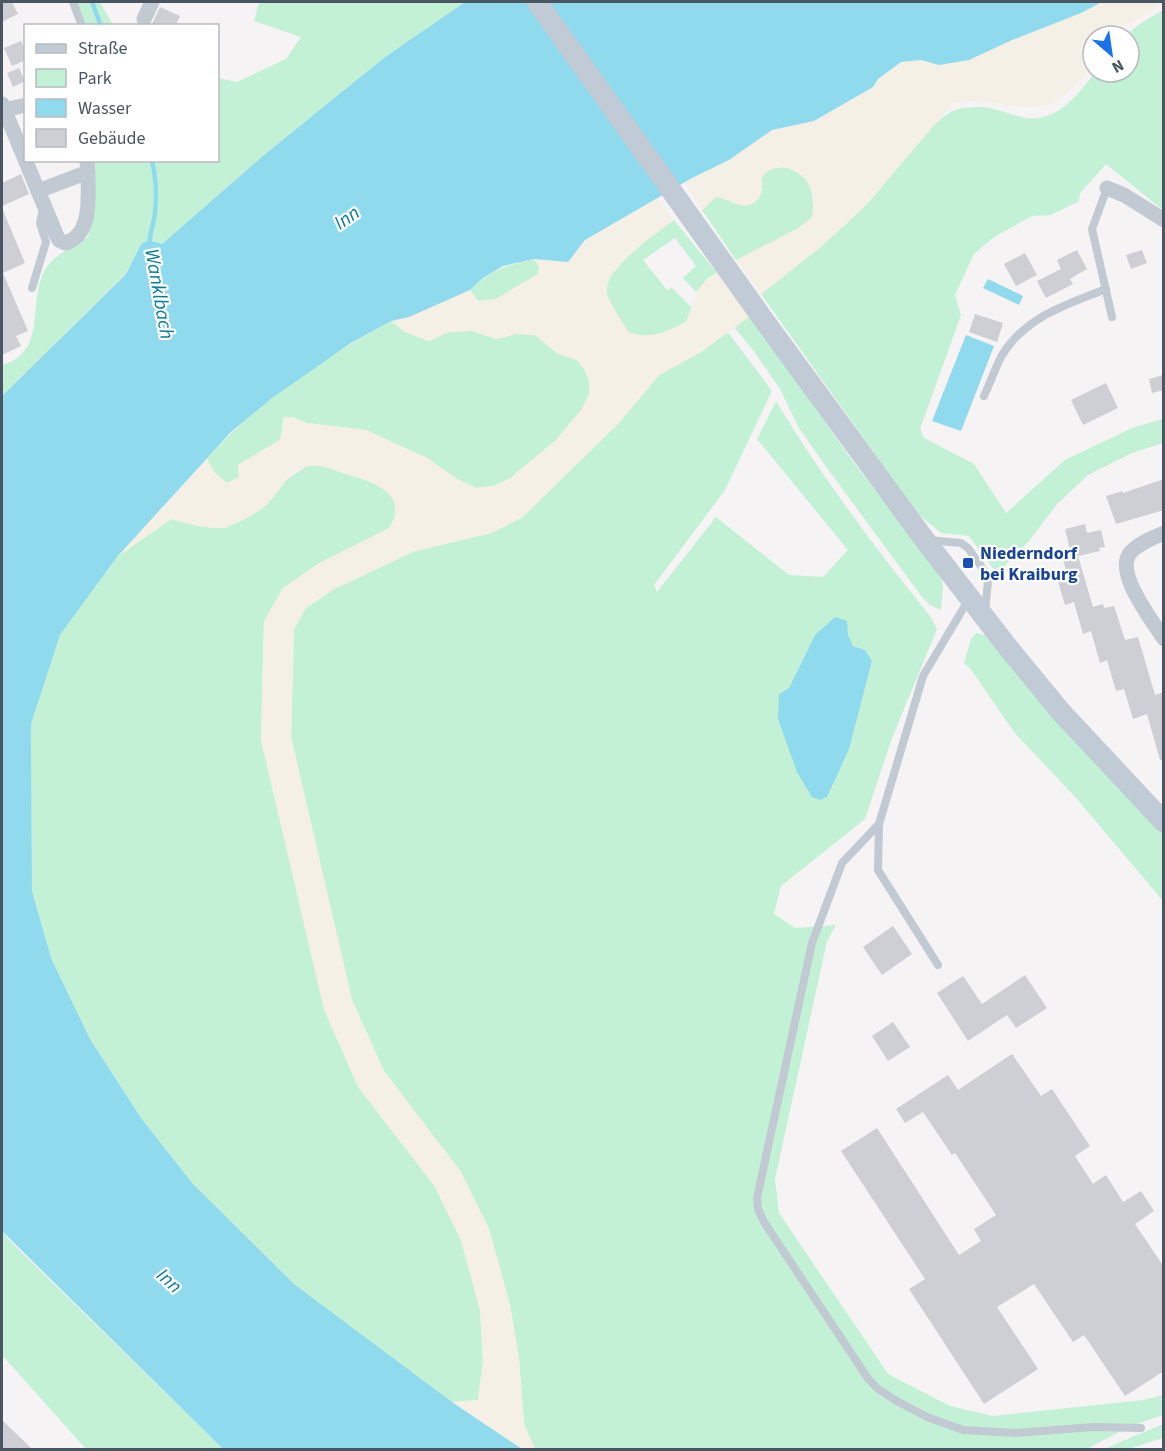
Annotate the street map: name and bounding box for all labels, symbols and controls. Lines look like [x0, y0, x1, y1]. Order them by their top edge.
legend [24, 24, 219, 162]
north arrow [1081, 24, 1141, 84]
text: Straße [78, 36, 128, 61]
text: N [1108, 54, 1128, 78]
text: Park [78, 66, 112, 91]
text: Wasser [78, 96, 132, 121]
text: Gebäude [78, 126, 146, 151]
water label: Inn [328, 199, 366, 237]
water label: Wanklbach [137, 247, 181, 341]
place label: Niederndorf bei Kraiburg [980, 541, 1078, 587]
marker: Niederndorf bei Kraiburg [961, 556, 975, 570]
water label: Inn [150, 1262, 188, 1300]

